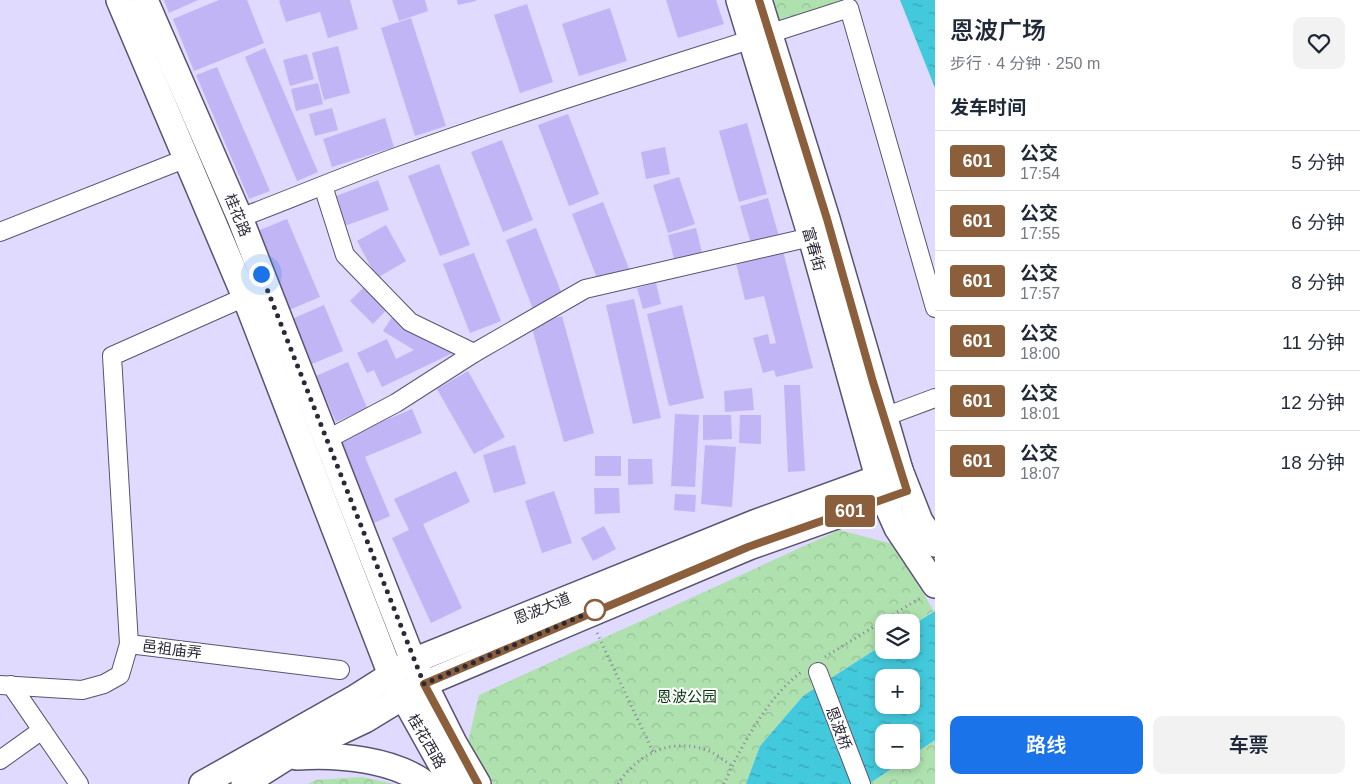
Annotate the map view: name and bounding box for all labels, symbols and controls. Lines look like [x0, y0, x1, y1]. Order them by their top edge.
text: 恩波广场 [950, 17, 1046, 44]
button: heart [1293, 17, 1345, 69]
text: 步行 · 4 分钟 · 250 m [950, 55, 1100, 72]
text: 发车时间 [950, 97, 1026, 118]
text: 公交 [1020, 143, 1058, 164]
text: 601 [962, 151, 993, 171]
text: 5 分钟 [1291, 152, 1345, 173]
text: 17:54 [1020, 165, 1060, 182]
street label: 桂花路 [222, 191, 254, 239]
text: 公交 [1020, 203, 1058, 224]
text: 601 [962, 211, 993, 231]
text: 6 分钟 [1291, 212, 1345, 233]
street label: 富春街 [800, 225, 828, 273]
text: 17:55 [1020, 225, 1060, 242]
your location [249, 262, 274, 287]
text: 公交 [1020, 263, 1058, 284]
text: 601 [962, 271, 993, 291]
text: 8 分钟 [1291, 272, 1345, 293]
text: 17:57 [1020, 285, 1060, 302]
text: 公交 [1020, 323, 1058, 344]
text: 601 [962, 331, 993, 351]
text: 11 分钟 [1282, 332, 1345, 353]
text: 18:00 [1020, 345, 1060, 362]
text: 公交 [1020, 383, 1058, 404]
text: 601 [962, 391, 993, 411]
text: 12 分钟 [1281, 392, 1345, 413]
text: 18:01 [1020, 405, 1060, 422]
text: 公交 [1020, 443, 1058, 464]
text: 601 [962, 451, 993, 471]
text: 18 分钟 [1281, 452, 1345, 473]
text: 18:07 [1020, 465, 1060, 482]
line badge: 601 [821, 495, 879, 527]
text: 601 [835, 501, 865, 521]
street label: 恩波大道 [511, 589, 573, 627]
unlabelled marker [584, 599, 606, 621]
map controls [875, 614, 920, 769]
button: layers [875, 614, 920, 659]
street label: 邑祖庙弄 [141, 637, 203, 661]
button: + [875, 669, 920, 714]
park label: 恩波公园 [657, 688, 717, 705]
street label: 恩波桥 [823, 704, 855, 752]
street label: 桂花西路 [405, 711, 449, 771]
button: 路线 [950, 716, 1143, 774]
button: 车票 [1153, 716, 1345, 774]
button: − [875, 724, 920, 769]

